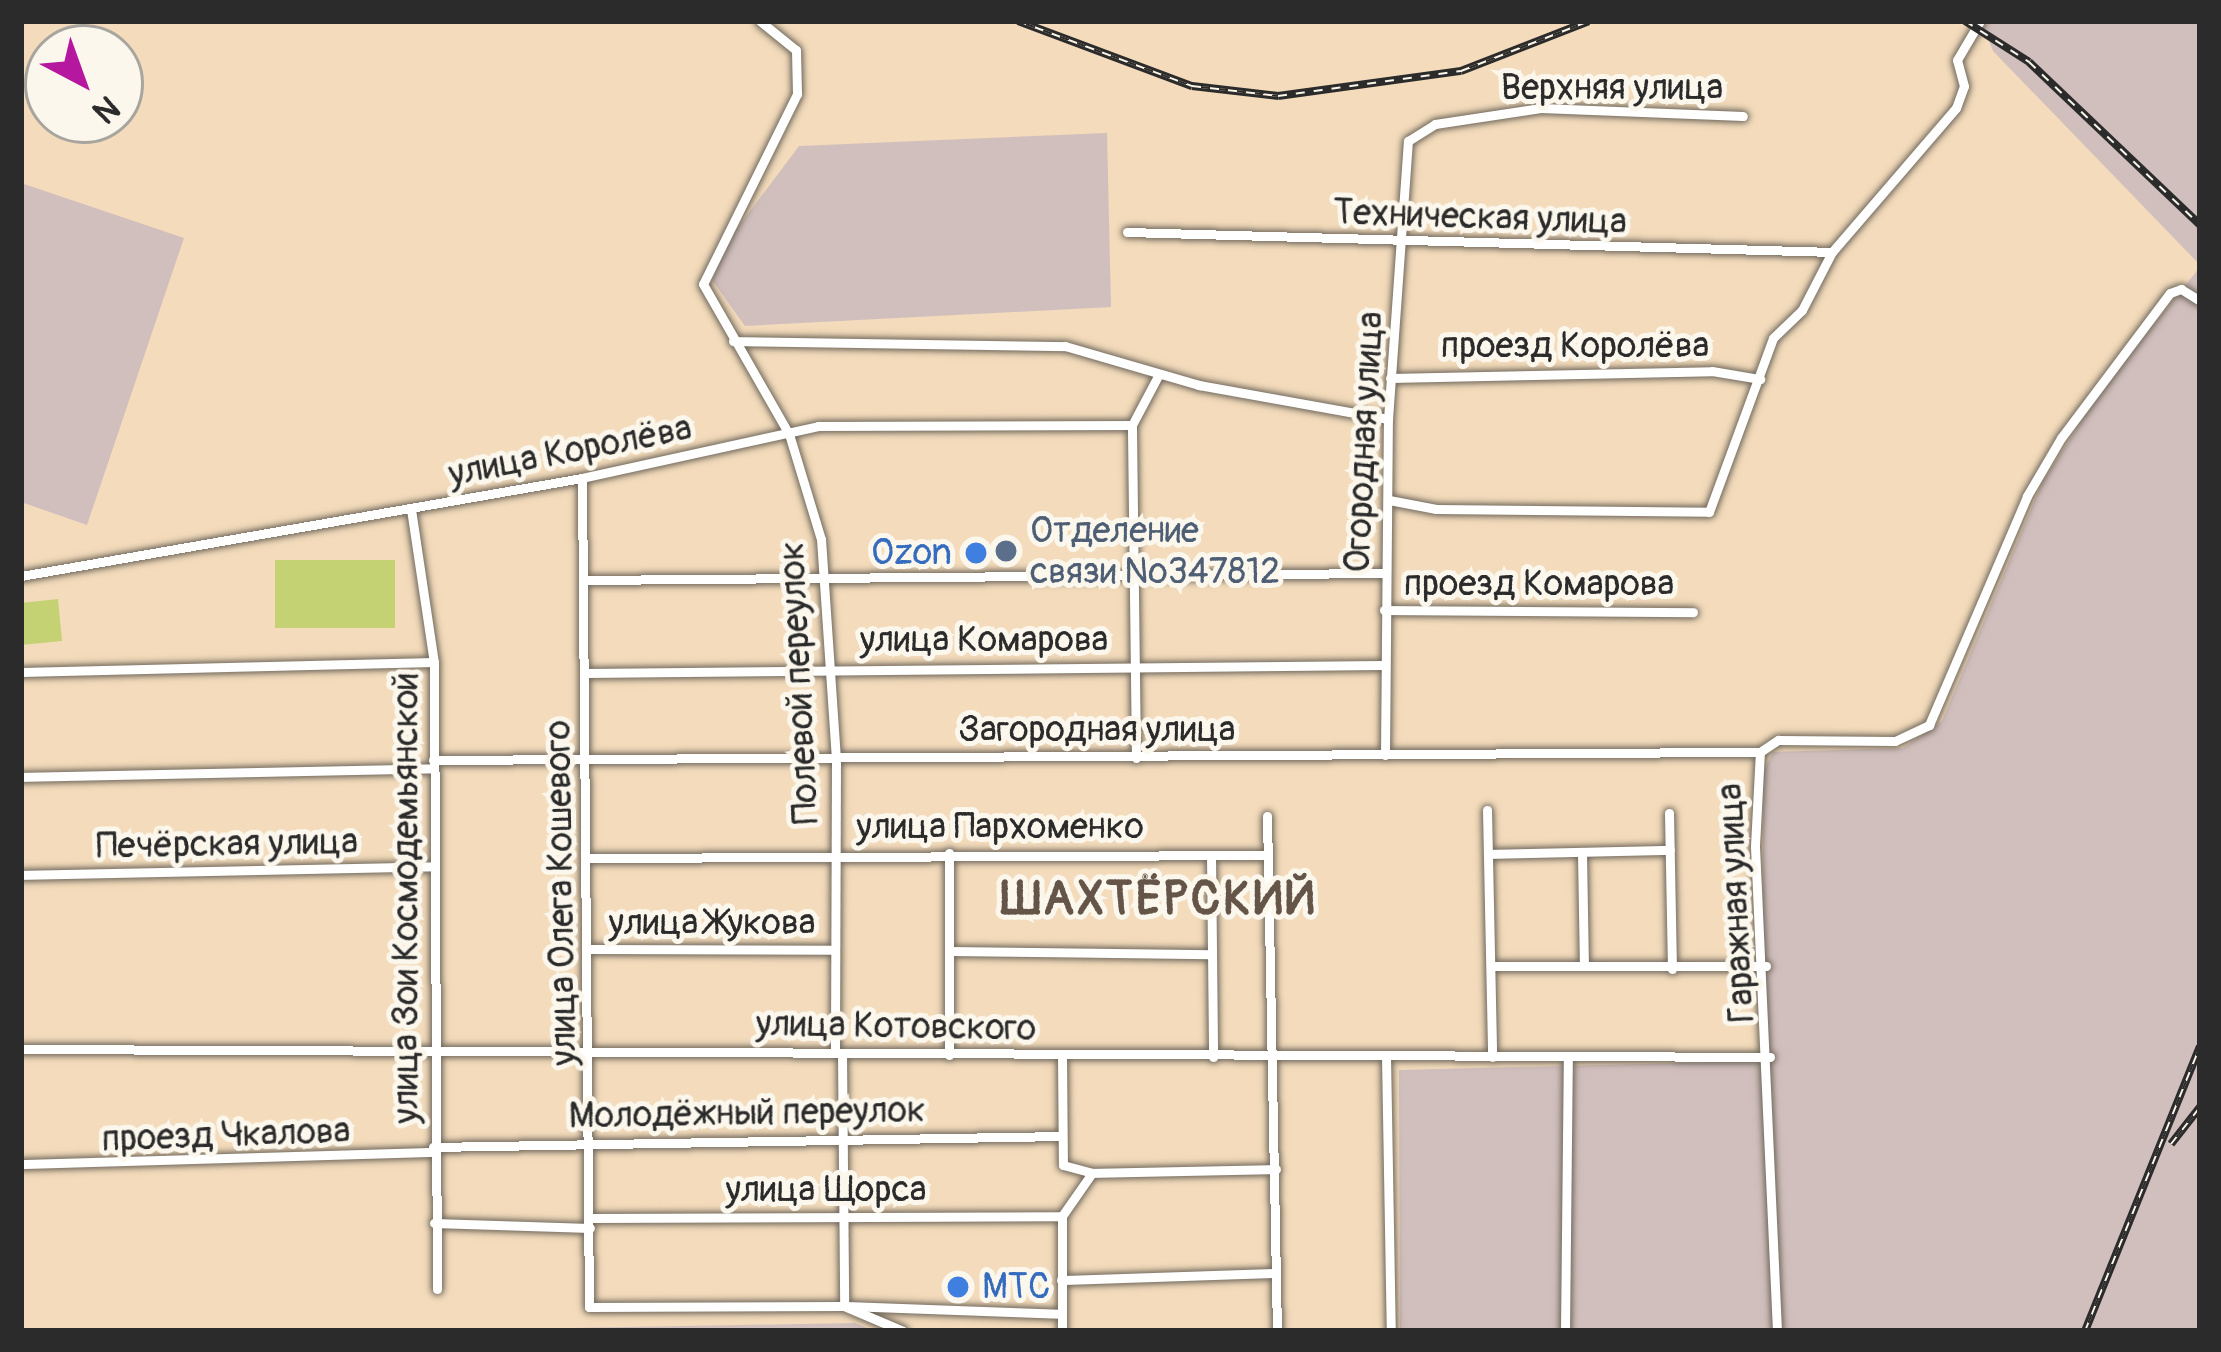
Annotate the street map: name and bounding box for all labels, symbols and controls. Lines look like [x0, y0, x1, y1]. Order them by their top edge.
north arrow [24, 24, 144, 144]
street label: Верхняя улица [1501, 66, 1723, 110]
text: N [84, 86, 128, 132]
street label: Техническая улица [1333, 190, 1627, 244]
street label: Огородная улица [1336, 310, 1392, 574]
street label: проезд Королёва [1441, 324, 1709, 368]
street label: улица Королёва [445, 406, 695, 496]
place label: Отделение связи №347812 [1030, 508, 1280, 593]
place label: Ozon [871, 531, 952, 575]
marker: Отделение связи №347812 [993, 538, 1019, 564]
marker: Ozon [963, 540, 989, 566]
street label: Полевой переулок [770, 541, 828, 825]
street label: проезд Комарова [1404, 562, 1674, 606]
street label: улица Комарова [860, 618, 1108, 662]
street label: улица Зои Космодемьянской [384, 672, 428, 1124]
street label: Загородная улица [959, 708, 1235, 752]
street label: улица Олега Кошевого [536, 720, 586, 1066]
street label: Гаражная улица [1708, 782, 1764, 1024]
street label: улица Пархоменко [856, 805, 1144, 849]
street label: Печёрская улица [96, 820, 358, 868]
district label: ШАХТЁРСКИЙ [1001, 871, 1317, 929]
street label: улица Жукова [609, 901, 815, 945]
street label: улица Котовского [755, 1002, 1037, 1050]
street label: Молодёжный переулок [568, 1088, 926, 1138]
street label: проезд Чкалова [101, 1109, 351, 1161]
street label: улица Щорса [726, 1168, 926, 1212]
place label: МТС [982, 1265, 1050, 1309]
marker: МТС [945, 1274, 971, 1300]

